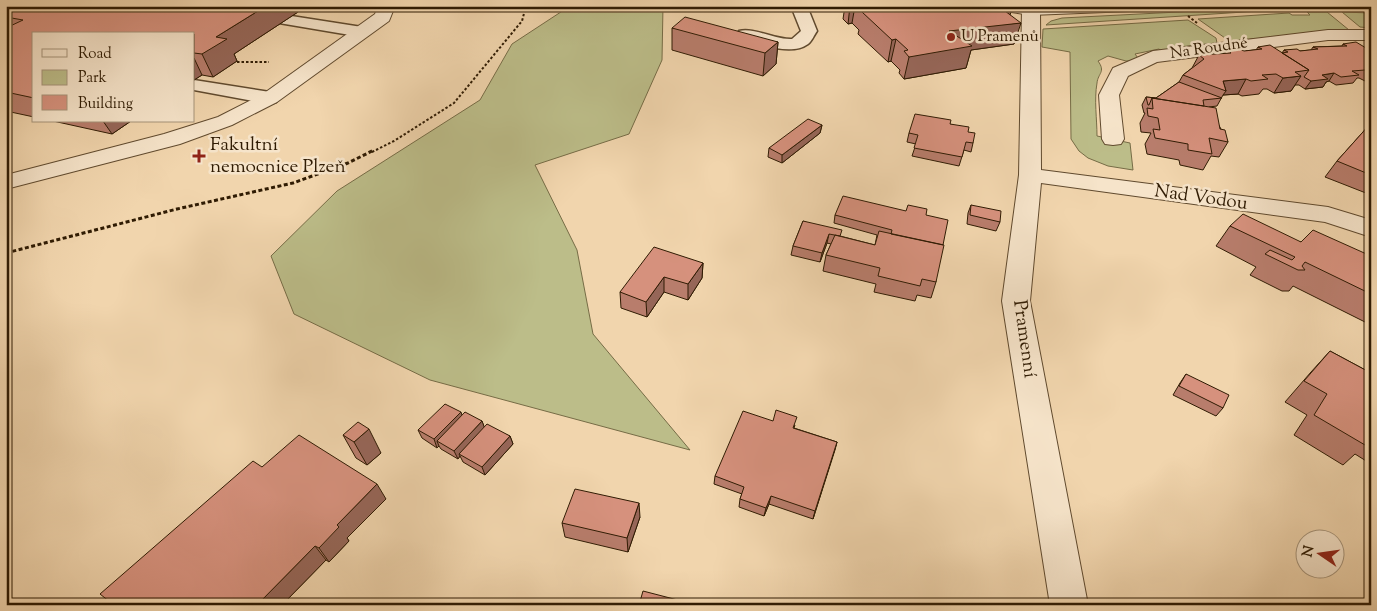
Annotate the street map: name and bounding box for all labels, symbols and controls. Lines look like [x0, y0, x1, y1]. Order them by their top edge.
place label: U Pramenů [961, 26, 1039, 49]
marker: U Pramenů [945, 31, 957, 43]
legend [32, 32, 195, 122]
street label: Na Roudné [1169, 32, 1249, 66]
text: Road [78, 44, 112, 65]
text: Park [78, 68, 107, 89]
text: Building [78, 94, 133, 115]
place label: Fakultní nemocnice Plzeň [210, 132, 346, 181]
marker: Fakultní nemocnice Plzeň [192, 149, 206, 163]
street label: Nad Vodou [1153, 178, 1250, 218]
street label: Pramenní [1005, 298, 1043, 380]
north arrow [1294, 528, 1344, 578]
text: N [1298, 544, 1320, 559]

